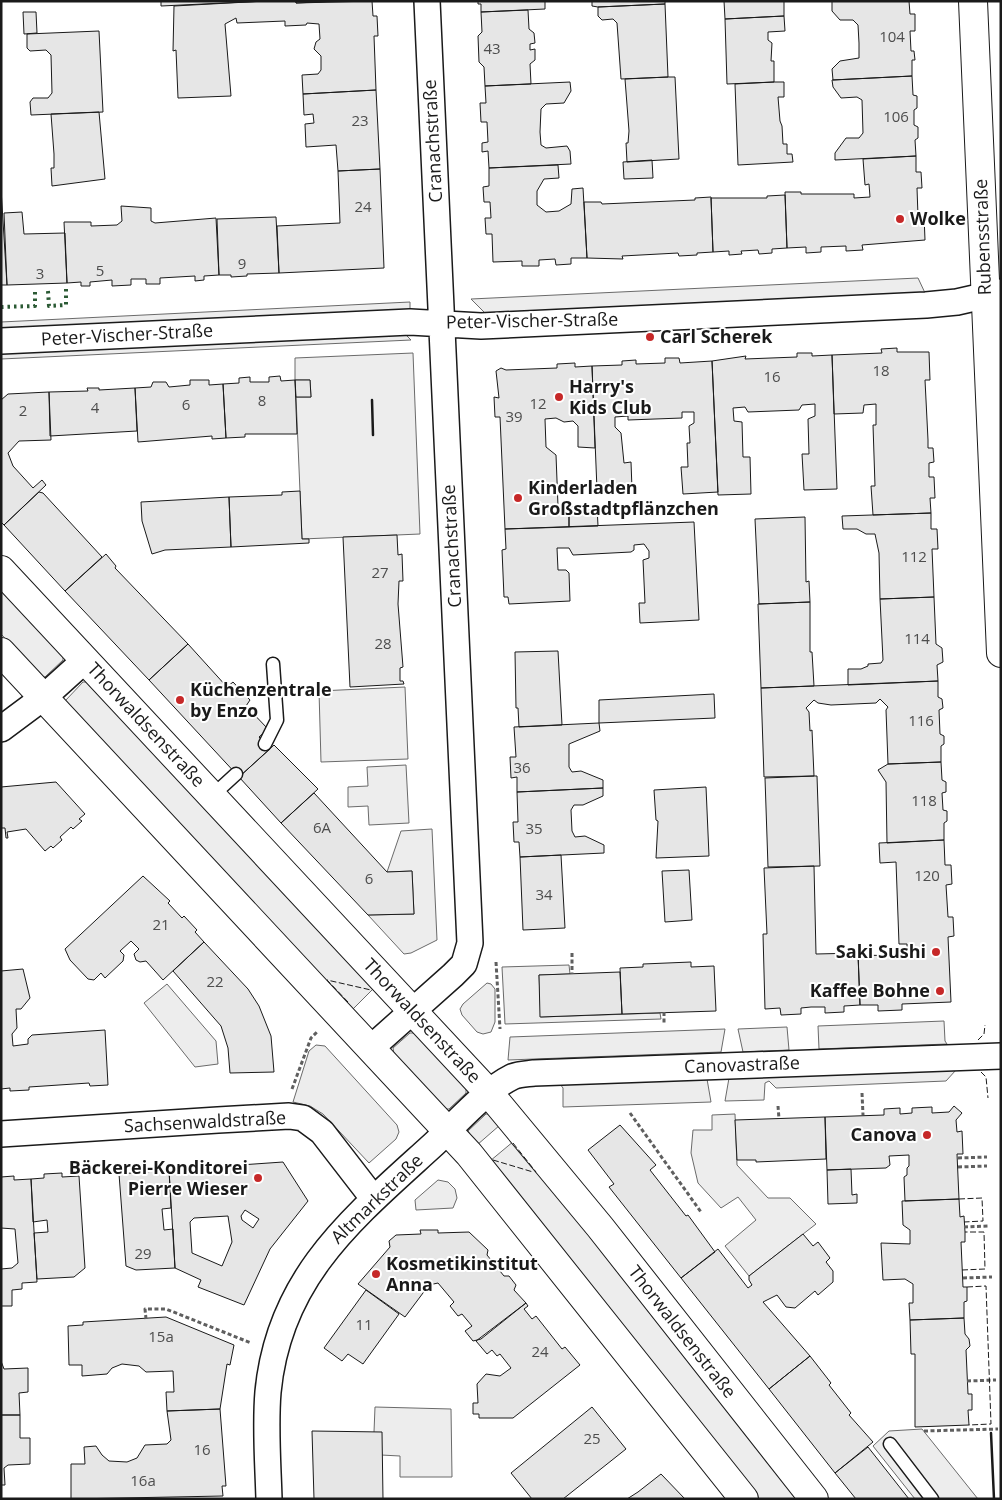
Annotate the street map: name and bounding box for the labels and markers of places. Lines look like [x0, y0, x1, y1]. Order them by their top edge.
place label: Wolke [910, 206, 966, 230]
marker: Wolke [894, 213, 906, 225]
place label: Carl Scherek [660, 324, 773, 348]
marker: Carl Scherek [644, 331, 656, 343]
place label: Harry's Kids Club [569, 374, 652, 419]
marker: Harry's Kids Club [553, 391, 565, 403]
place label: Kinderladen Großstadtpflänzchen [528, 475, 719, 520]
marker: Kinderladen Großstadtpflänzchen [512, 492, 524, 504]
place label: Küchenzentrale by Enzo [190, 677, 332, 722]
marker: Küchenzentrale by Enzo [174, 694, 186, 706]
place label: Saki Sushi [836, 939, 926, 963]
marker: Saki Sushi [930, 946, 942, 958]
place label: Kaffee Bohne [810, 978, 930, 1002]
marker: Kaffee Bohne [934, 985, 946, 997]
place label: Canova [851, 1122, 917, 1146]
marker: Canova [921, 1129, 933, 1141]
place label: Bäckerei-Konditorei Pierre Wieser [69, 1155, 248, 1200]
marker: Bäckerei-Konditorei Pierre Wieser [252, 1172, 264, 1184]
place label: Kosmetikinstitut Anna [386, 1251, 538, 1296]
marker: Kosmetikinstitut Anna [370, 1268, 382, 1280]

